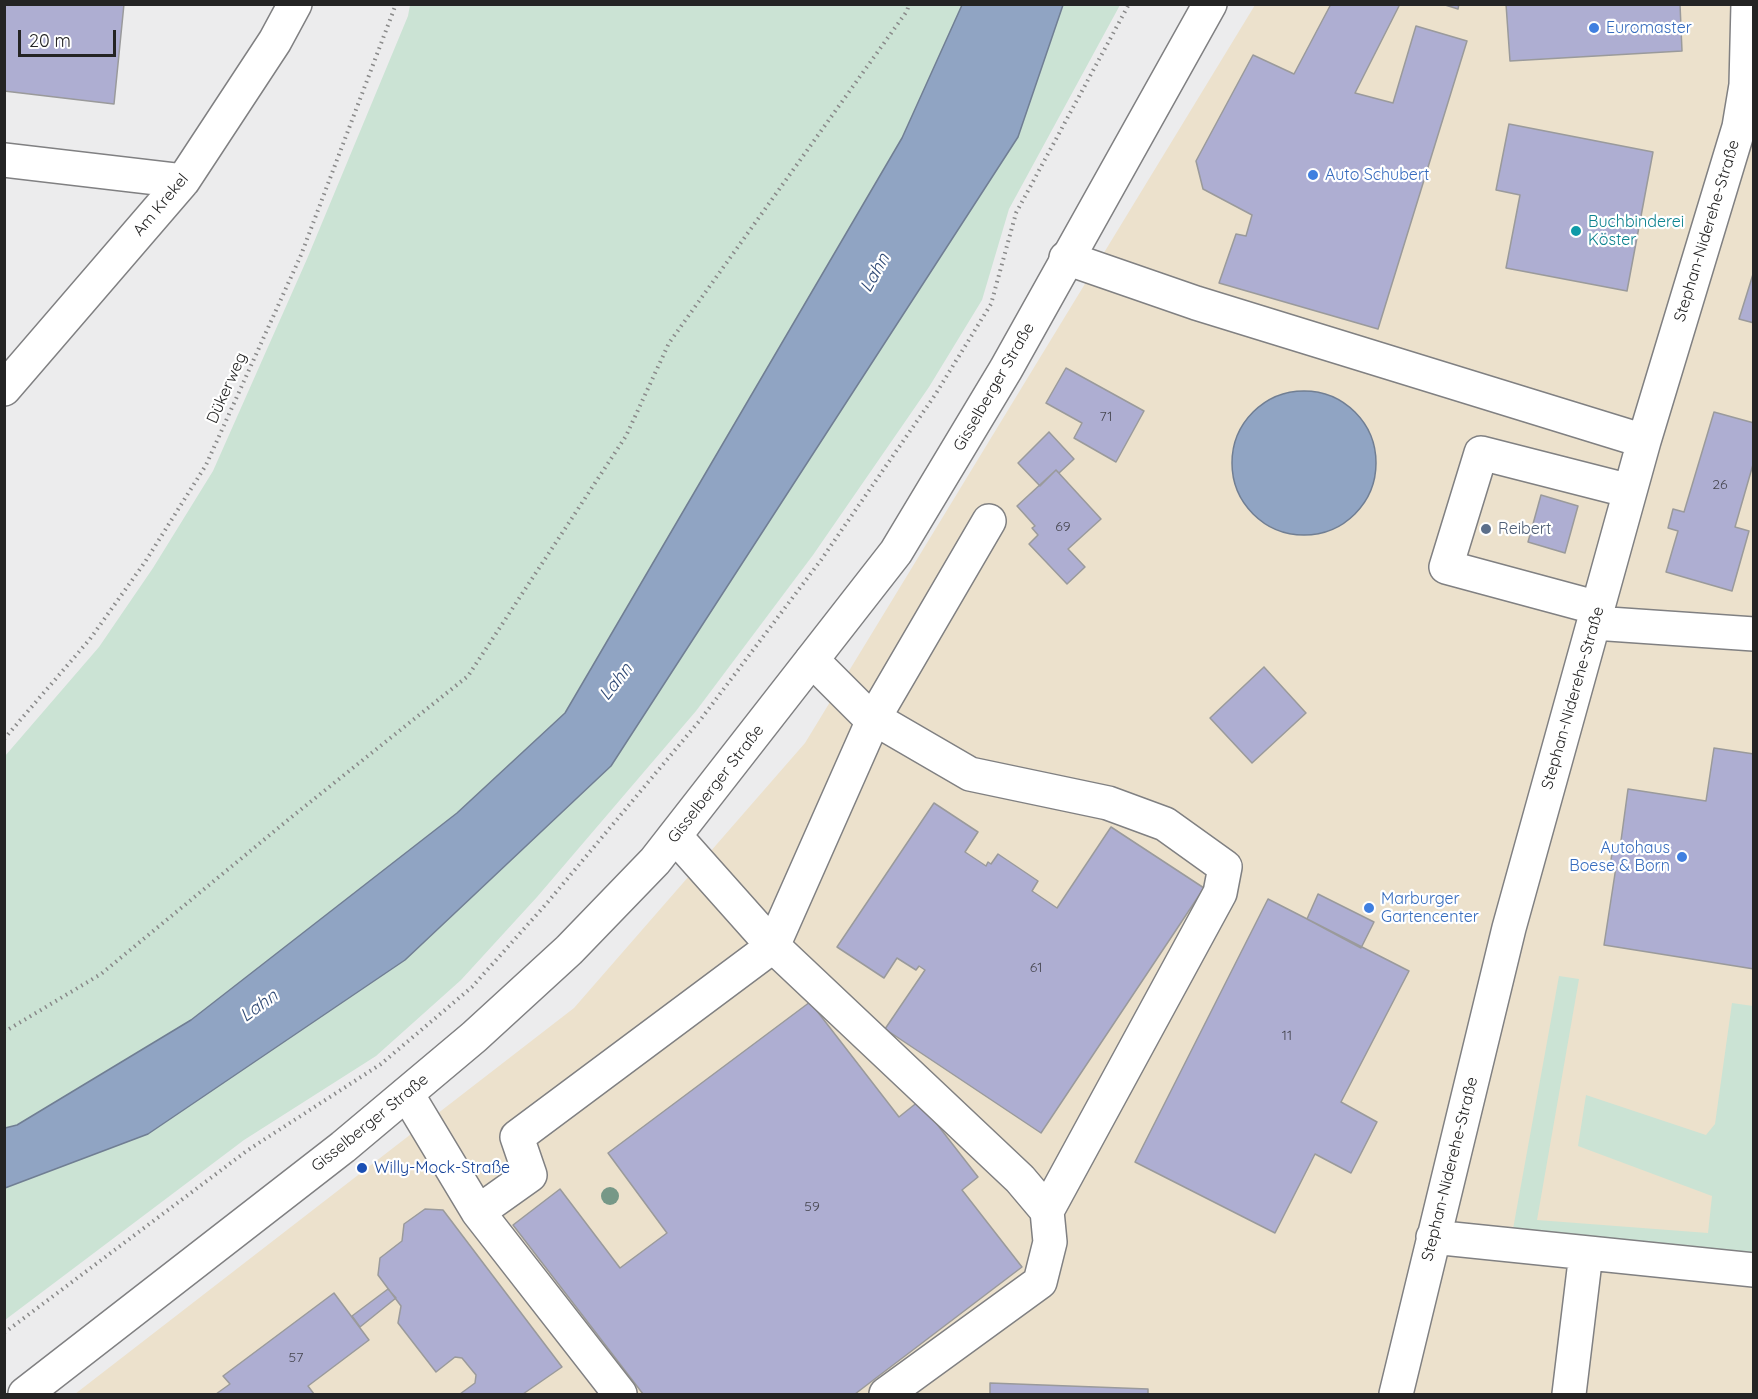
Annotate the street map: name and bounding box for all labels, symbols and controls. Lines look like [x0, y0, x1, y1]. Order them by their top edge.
scale bar [21, 18, 118, 56]
place label: Euromaster [1606, 18, 1692, 38]
marker: Euromaster [1587, 21, 1601, 35]
text: 20 m [29, 29, 71, 52]
street label: Stephan-Niderehe-Straße [1670, 138, 1744, 324]
place label: Auto Schubert [1325, 165, 1429, 185]
marker: Auto Schubert [1306, 168, 1320, 182]
street label: Am Krekel [129, 170, 193, 240]
place label: Buchbinderei Köster [1588, 212, 1684, 250]
marker: Buchbinderei Köster [1569, 224, 1583, 238]
water label: Lahn [856, 250, 894, 296]
street label: Gisselberger Straße [949, 319, 1039, 455]
street label: Dükerweg [203, 349, 251, 427]
house number: 71 [1099, 409, 1113, 425]
house number: 26 [1712, 477, 1728, 493]
house number: 69 [1055, 519, 1071, 535]
place label: Reibert [1498, 519, 1551, 539]
marker: Reibert [1479, 522, 1493, 536]
street label: Stephan-Niderehe-Straße [1538, 604, 1608, 792]
water label: Lahn [595, 659, 637, 705]
street label: Gisselberger Straße [664, 721, 768, 847]
place label: Autohaus Boese & Born [1569, 838, 1670, 876]
marker: Autohaus Boese & Born [1675, 850, 1689, 864]
place label: Marburger Gartencenter [1381, 889, 1479, 927]
marker: Marburger Gartencenter [1362, 901, 1376, 915]
house number: 61 [1030, 960, 1042, 976]
water label: Lahn [236, 985, 282, 1027]
house number: 11 [1282, 1028, 1292, 1044]
street label: Gisselberger Straße [308, 1070, 432, 1176]
street label: Stephan-Niderehe-Straße [1418, 1075, 1482, 1263]
place label: Willy-Mock-Straße [374, 1158, 510, 1178]
marker: Willy-Mock-Straße [355, 1161, 369, 1175]
house number: 59 [804, 1199, 820, 1215]
house number: 57 [289, 1350, 303, 1366]

